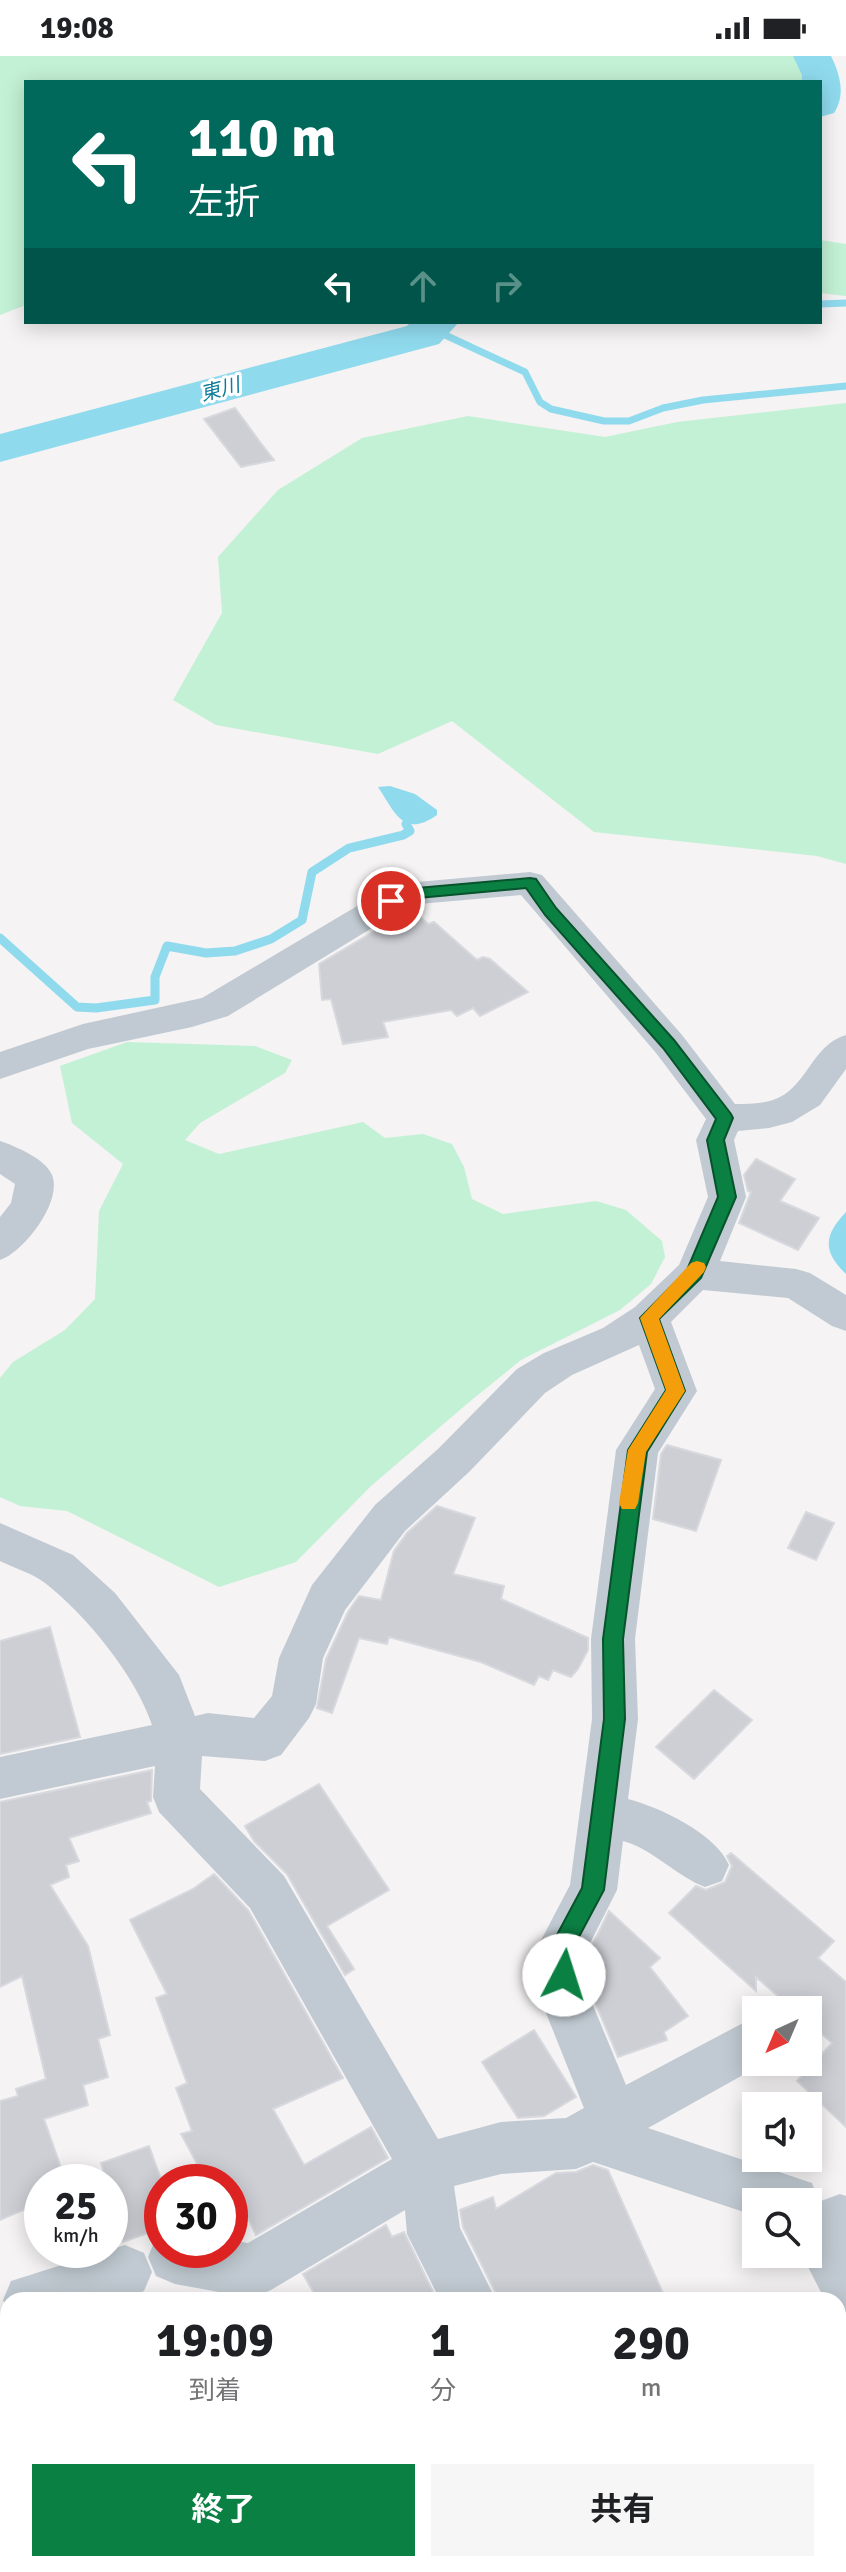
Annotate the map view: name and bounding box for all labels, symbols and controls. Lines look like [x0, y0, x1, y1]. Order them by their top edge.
text: 19:08 [40, 10, 114, 47]
text: 110 m [188, 103, 336, 172]
icon: left [56, 112, 160, 216]
text: 左折 [188, 180, 260, 225]
icon: left [317, 264, 361, 308]
icon: ahead [401, 264, 445, 308]
icon: right [485, 264, 529, 308]
water label: 東川 [198, 372, 245, 407]
pin [357, 867, 425, 935]
icon: arrive [369, 879, 413, 923]
position arrow [522, 1933, 606, 2017]
north arrow [742, 1996, 822, 2076]
map controls [742, 1996, 822, 2268]
button: sound [742, 2092, 822, 2172]
speed limit sign: 30 [144, 2164, 248, 2268]
text: 25 [54, 2181, 98, 2231]
button: search [742, 2188, 822, 2268]
text: km/h [53, 2223, 99, 2248]
text: 19:09 [156, 2311, 274, 2370]
text: 1 [430, 2311, 456, 2370]
text: 290 [612, 2314, 690, 2373]
text: m [641, 2372, 661, 2404]
text: 到着 [189, 2375, 241, 2407]
text: 分 [430, 2375, 456, 2407]
button: 終了 [32, 2464, 415, 2556]
button: 共有 [431, 2464, 814, 2556]

